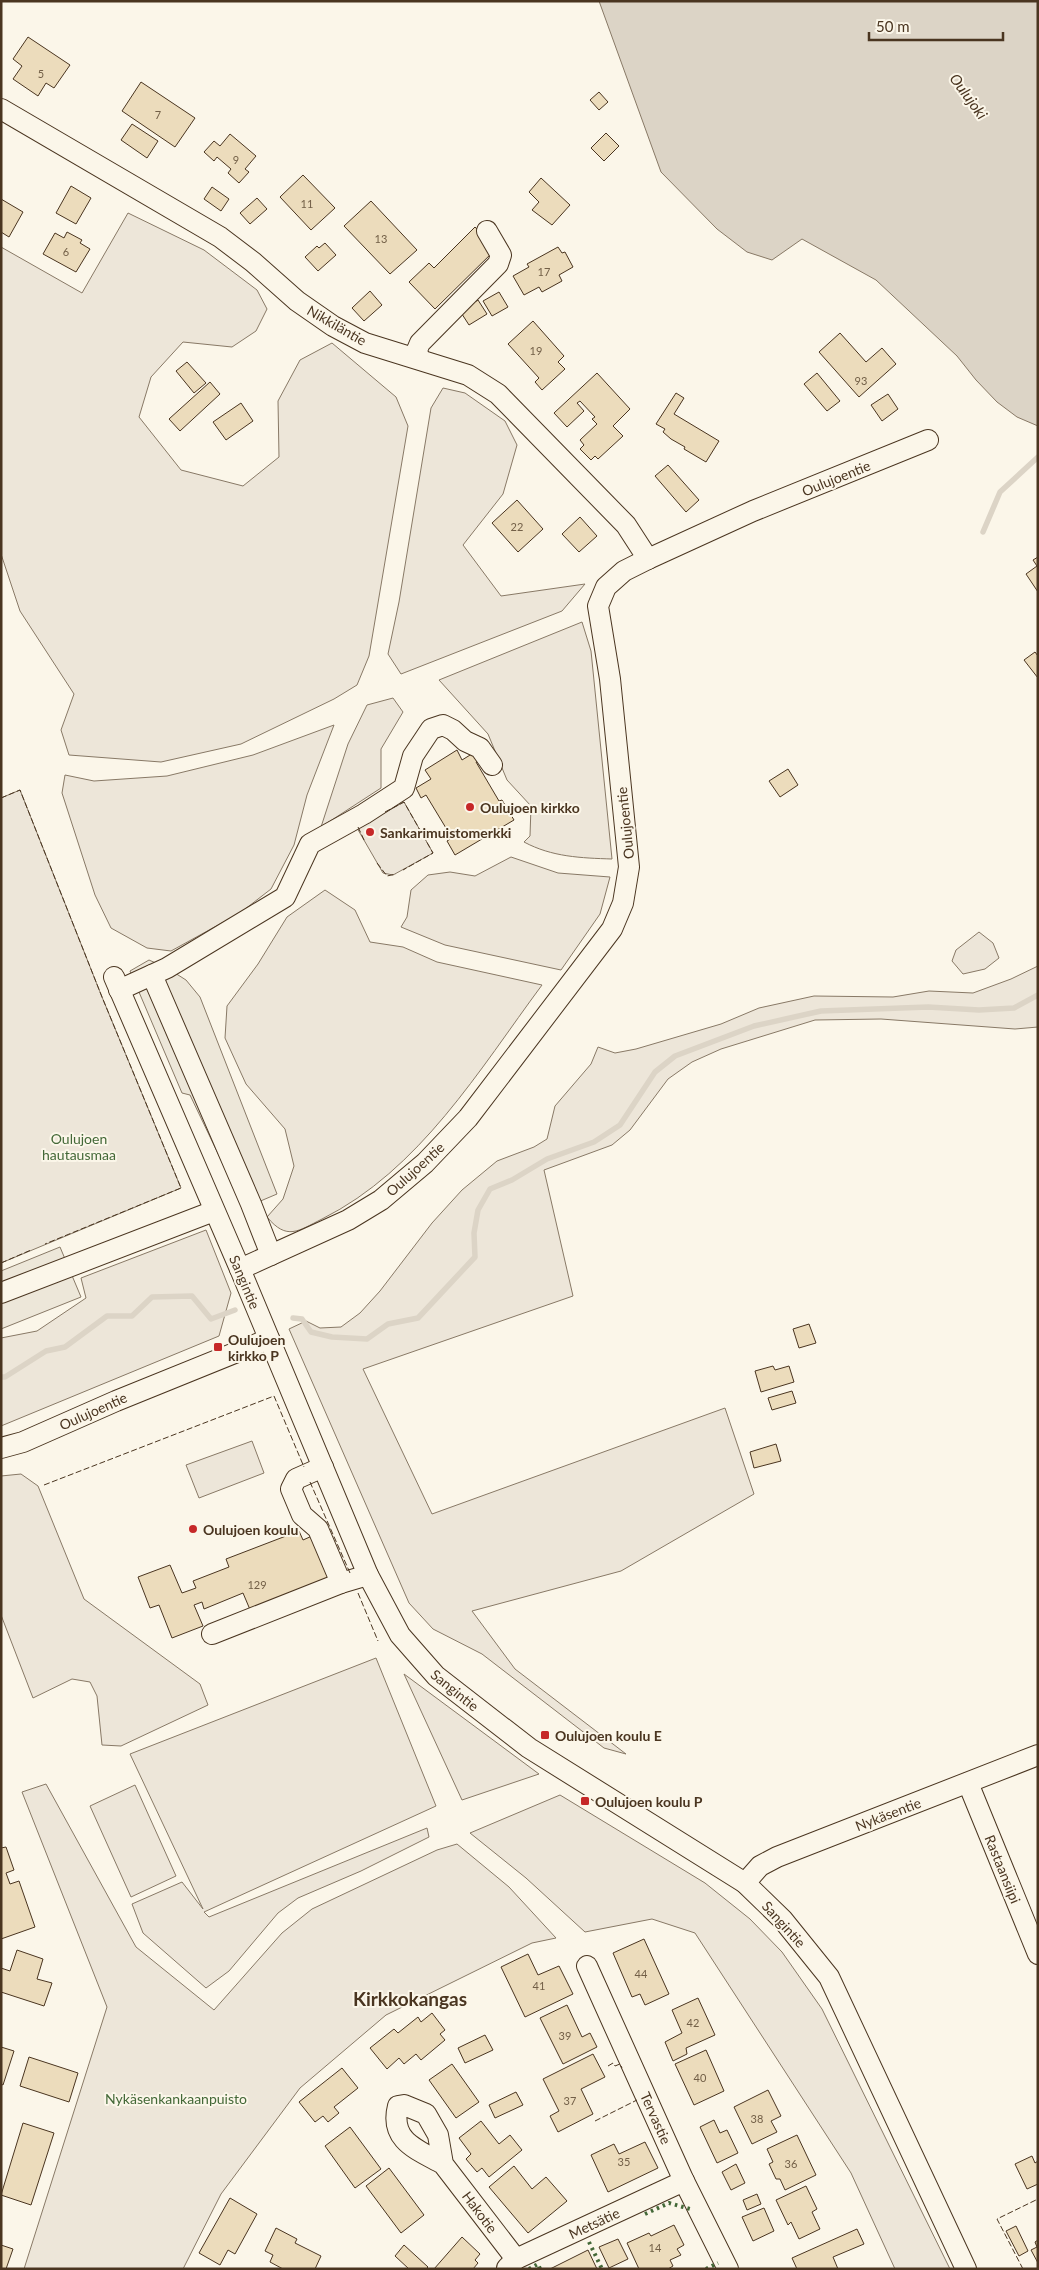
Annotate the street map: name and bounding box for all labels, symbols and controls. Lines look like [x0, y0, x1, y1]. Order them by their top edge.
scale bar [869, 10, 1003, 42]
text: 50 m [876, 17, 910, 35]
house number: 5 [38, 67, 44, 80]
water label: Oulujoki [946, 70, 992, 123]
house number: 7 [155, 108, 161, 121]
house number: 9 [233, 153, 239, 166]
house number: 11 [301, 197, 313, 210]
house number: 13 [375, 232, 387, 245]
house number: 6 [63, 245, 69, 258]
house number: 17 [538, 265, 550, 278]
street label: Nikkiläntie [304, 301, 370, 349]
house number: 19 [530, 344, 542, 357]
house number: 93 [855, 374, 867, 387]
street label: Oulujoentie [799, 457, 873, 499]
house number: 22 [511, 520, 523, 533]
street label: Oulujoentie [613, 786, 637, 860]
place label: Oulujoen kirkko [480, 799, 580, 816]
marker: Oulujoen kirkko [464, 801, 476, 813]
place label: Sankarimuistomerkki [380, 824, 511, 841]
marker: Sankarimuistomerkki [364, 826, 376, 838]
park label: Oulujoen hautausmaa [42, 1130, 116, 1163]
street label: Oulujoentie [382, 1138, 448, 1200]
street label: Sangintie [226, 1253, 264, 1311]
place label: Oulujoen kirkko P [228, 1331, 286, 1364]
marker: Oulujoen kirkko P [212, 1341, 224, 1353]
street label: Oulujoentie [56, 1389, 130, 1433]
place label: Oulujoen koulu [203, 1521, 298, 1538]
marker: Oulujoen koulu [187, 1523, 199, 1535]
house number: 129 [247, 1578, 267, 1591]
street label: Sangintie [428, 1666, 482, 1714]
place label: Oulujoen koulu E [555, 1727, 662, 1744]
marker: Oulujoen koulu E [539, 1729, 551, 1741]
place label: Oulujoen koulu P [595, 1793, 703, 1810]
street label: Nykäsentie [853, 1794, 923, 1834]
marker: Oulujoen koulu P [579, 1795, 591, 1807]
street label: Rastaansiipi [982, 1832, 1024, 1906]
street label: Sangintie [759, 1897, 809, 1951]
house number: 44 [635, 1967, 648, 1980]
house number: 41 [533, 1979, 545, 1992]
district label: Kirkkokangas [353, 1987, 467, 2010]
house number: 42 [687, 2016, 699, 2029]
house number: 39 [559, 2029, 571, 2042]
house number: 40 [694, 2071, 707, 2084]
street label: Tervastie [637, 2089, 675, 2147]
park label: Nykäsenkankaanpuisto [105, 2090, 247, 2107]
house number: 37 [564, 2094, 576, 2107]
house number: 38 [751, 2112, 763, 2125]
house number: 35 [618, 2155, 630, 2168]
house number: 36 [785, 2157, 797, 2170]
street label: Hakotie [459, 2188, 501, 2236]
street label: Metsätie [566, 2204, 622, 2242]
house number: 14 [649, 2241, 662, 2254]

